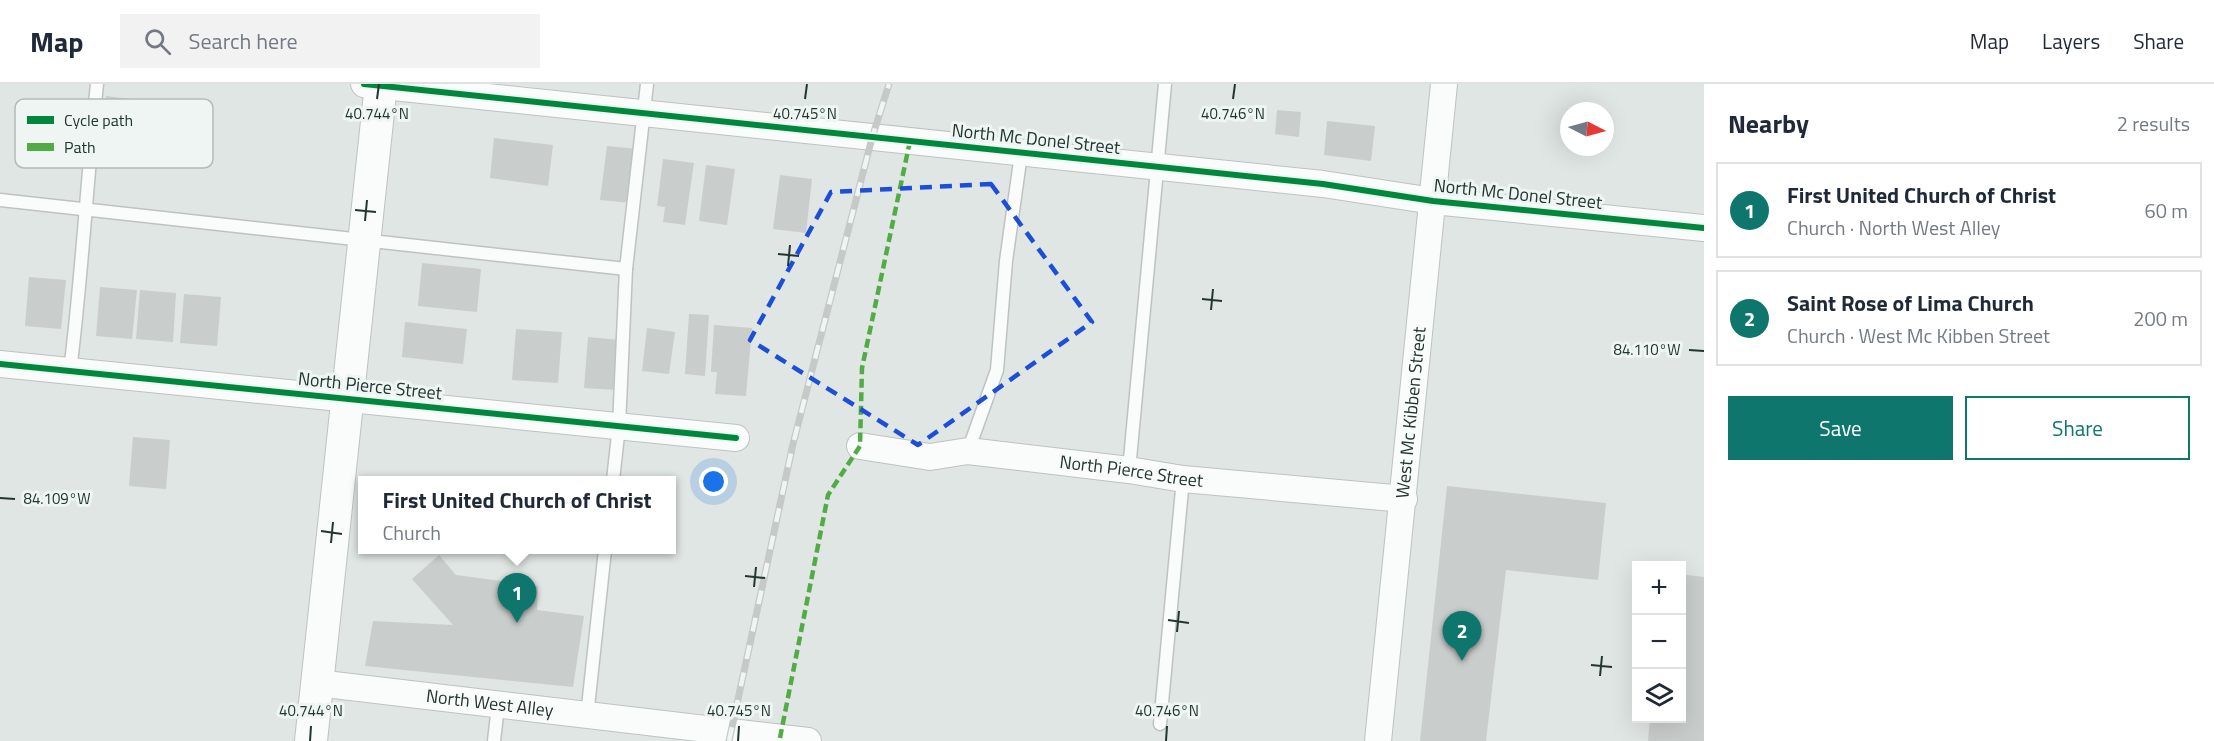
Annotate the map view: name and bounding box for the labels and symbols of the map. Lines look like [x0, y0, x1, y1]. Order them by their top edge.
legend [15, 99, 213, 168]
text: 40.744°N [345, 102, 409, 125]
text: 40.745°N [773, 102, 837, 125]
text: 40.746°N [1201, 102, 1265, 125]
north arrow [1560, 102, 1614, 156]
text: Cycle path [64, 108, 133, 132]
street label: North Mc Donel Street [951, 116, 1122, 161]
text: Path [64, 135, 96, 159]
street label: North Mc Donel Street [1433, 171, 1604, 216]
street label: West Mc Kibben Street [1388, 325, 1433, 500]
text: 84.110°W [1614, 338, 1680, 361]
street label: North Pierce Street [297, 365, 444, 407]
street label: North Pierce Street [1058, 448, 1205, 494]
your location [699, 467, 728, 496]
text: 84.109°W [24, 487, 90, 510]
pin: 1 [498, 574, 536, 623]
pin: 2 [1442, 612, 1482, 661]
street label: North West Alley [425, 682, 555, 724]
text: 40.744°N [279, 699, 343, 722]
text: 40.745°N [707, 699, 771, 722]
text: 40.746°N [1135, 699, 1199, 722]

